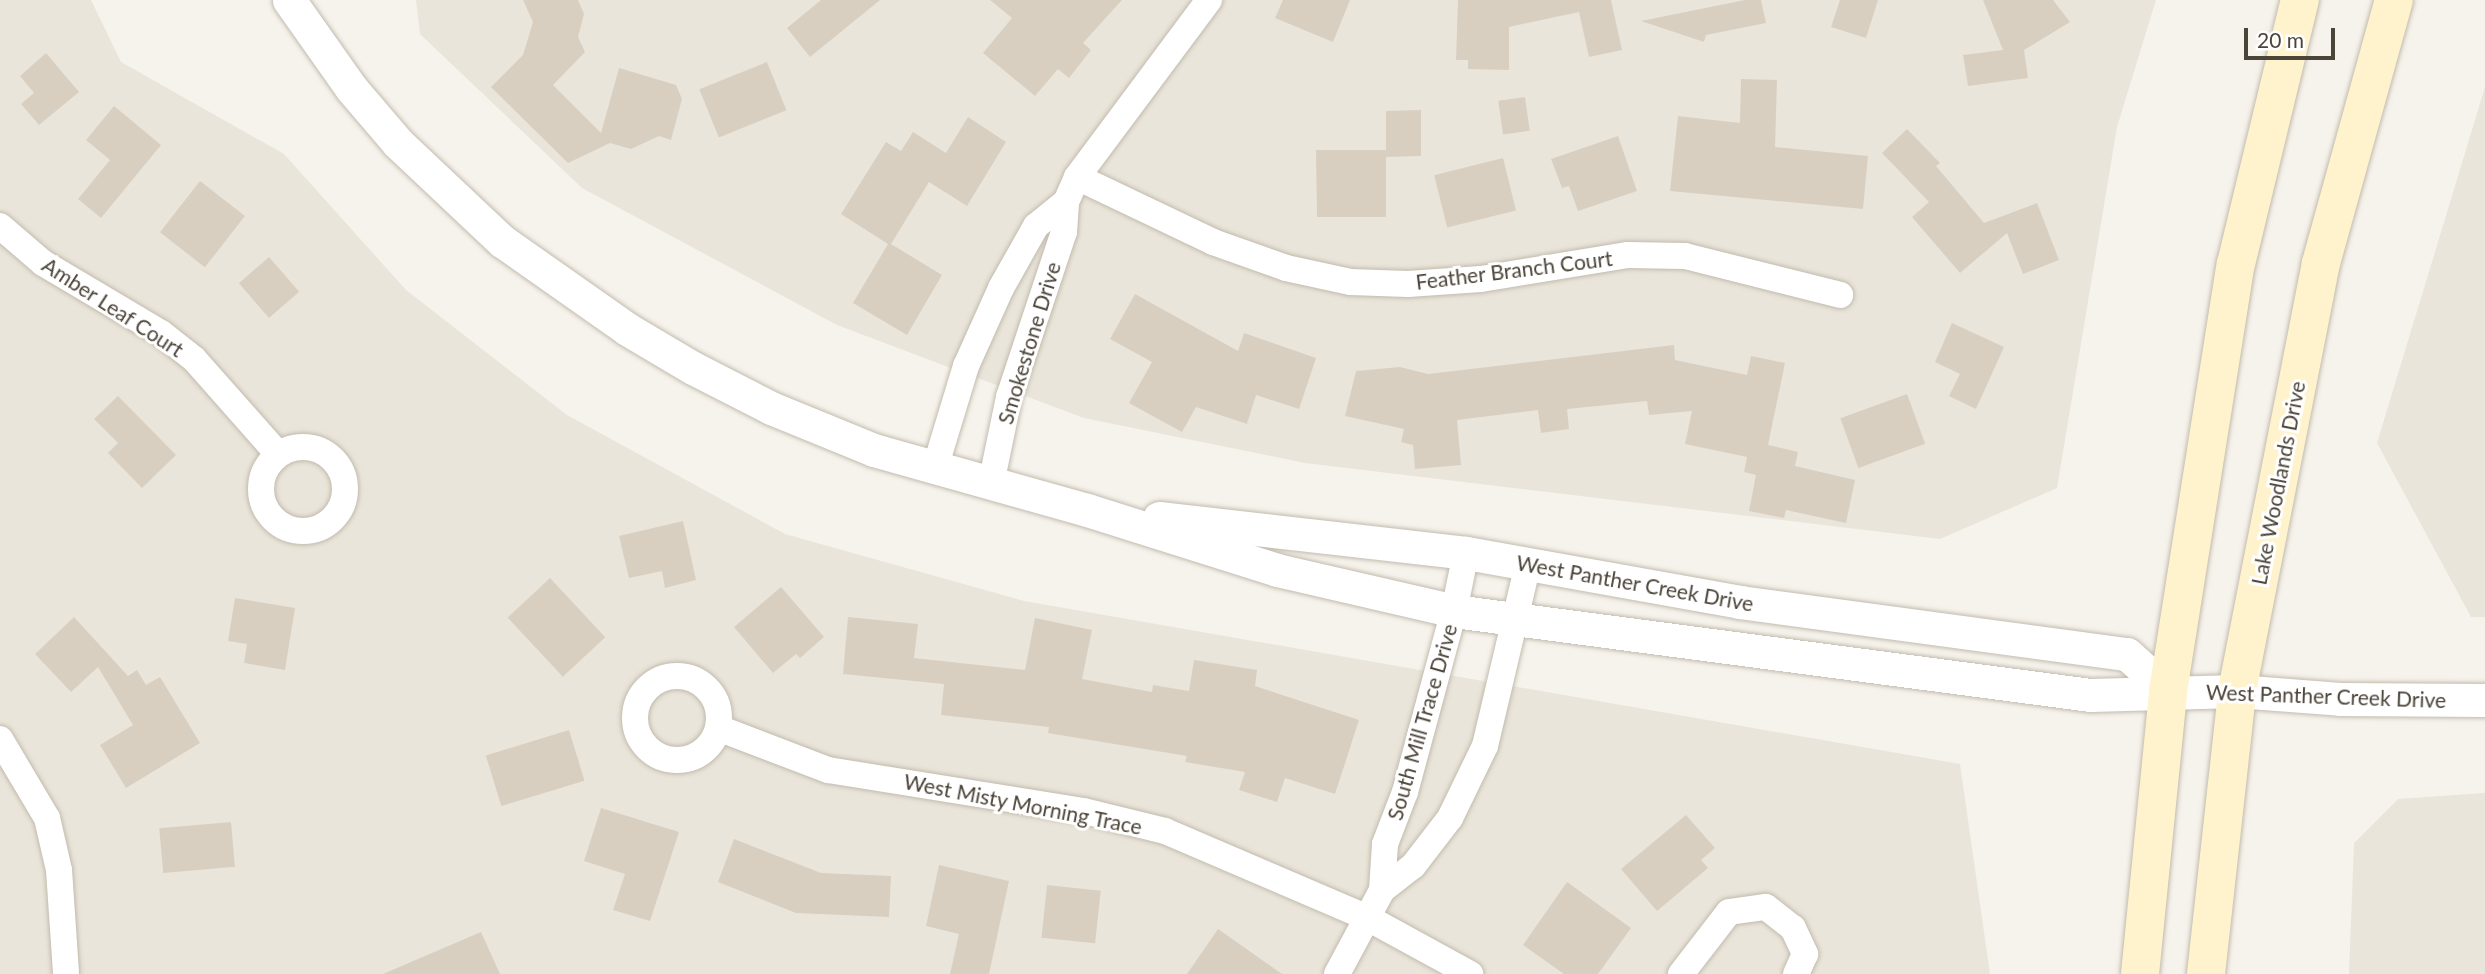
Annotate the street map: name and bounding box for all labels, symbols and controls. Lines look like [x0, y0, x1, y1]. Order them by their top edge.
scale bar [2247, 14, 2338, 58]
text: 20 m [2257, 27, 2304, 52]
street label: Feather Branch Court [1414, 245, 1614, 295]
street label: Amber Leaf Court [37, 252, 189, 362]
street label: Smokestone Drive [992, 259, 1066, 427]
street label: Lake Woodlands Drive [2246, 379, 2310, 587]
street label: West Panther Creek Drive [1514, 550, 1756, 616]
street label: South Mill Trace Drive [1382, 621, 1462, 823]
street label: West Panther Creek Drive [2205, 679, 2447, 713]
street label: West Misty Morning Trace [901, 768, 1145, 840]

